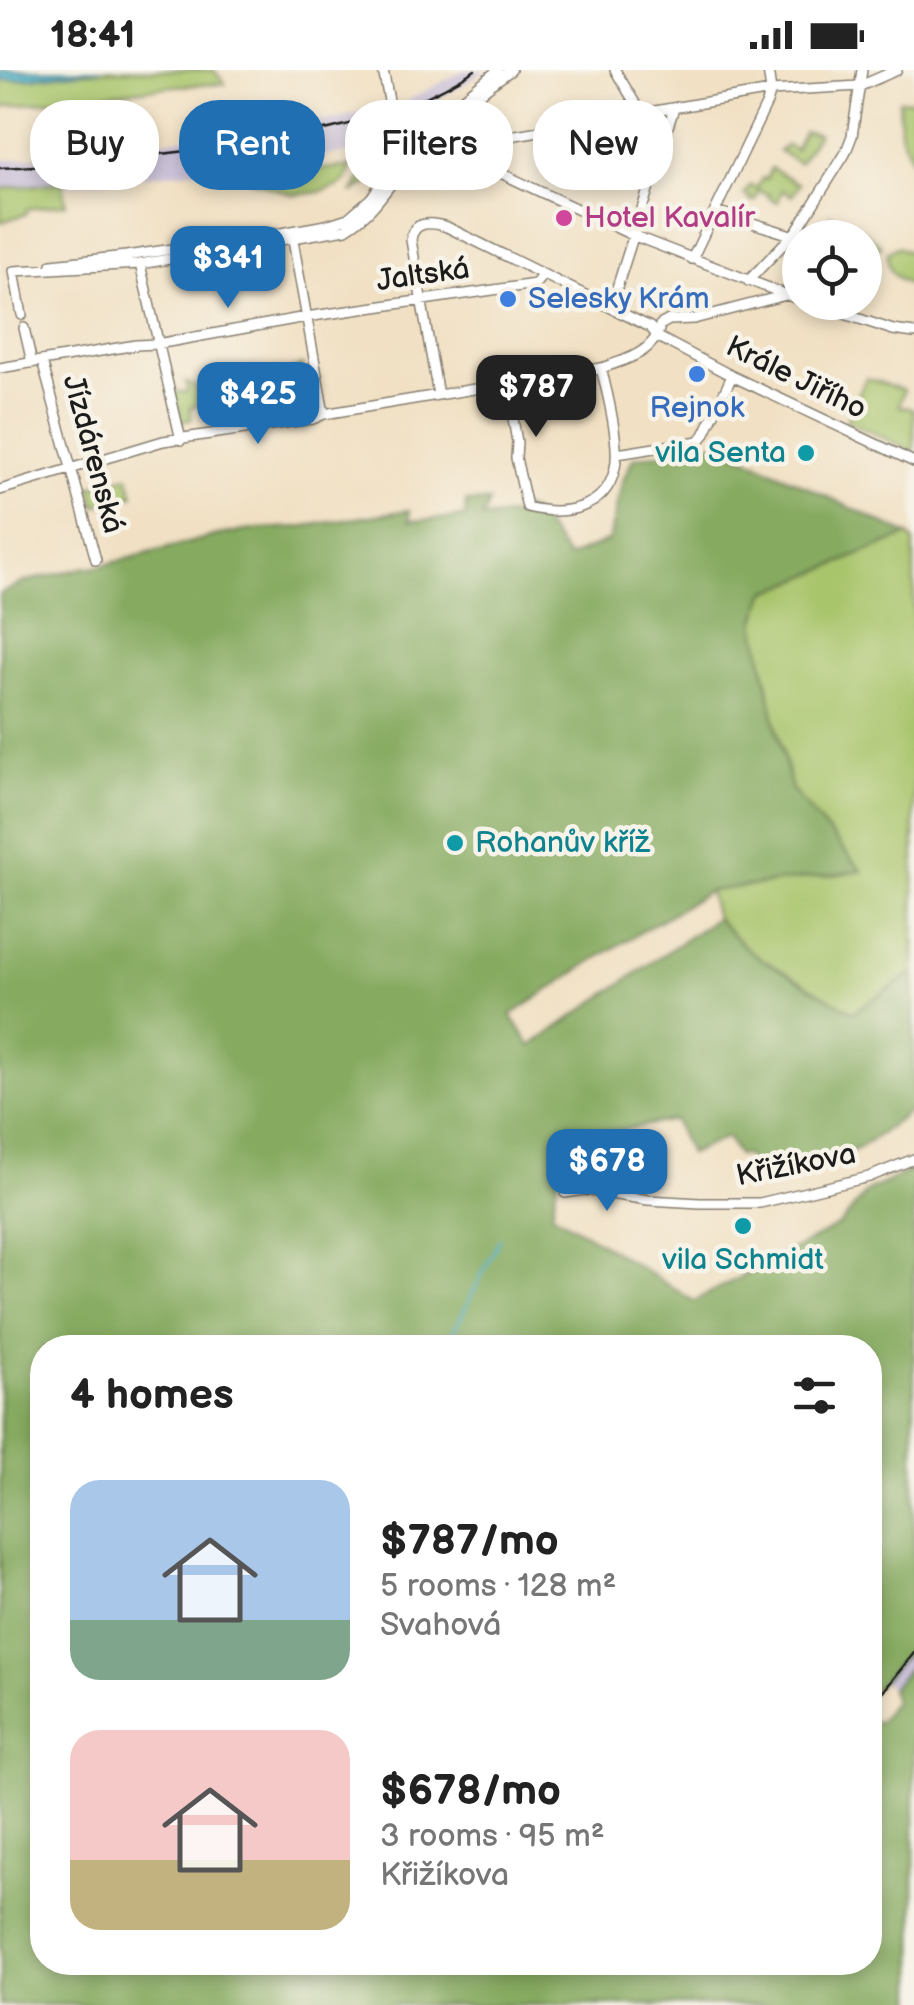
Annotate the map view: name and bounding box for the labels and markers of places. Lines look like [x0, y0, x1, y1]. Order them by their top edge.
place label: Hotel Kavalír [584, 200, 756, 236]
marker: Hotel Kavalír [553, 207, 575, 229]
pin: $341 [169, 226, 287, 311]
place label: Selesky Krám [528, 281, 709, 317]
marker: Selesky Krám [497, 288, 519, 310]
pin: $787 [477, 355, 595, 440]
pin: $425 [199, 362, 317, 447]
marker: Rejnok [686, 363, 708, 385]
place label: Rejnok [650, 390, 745, 426]
place label: vila Senta [654, 435, 786, 471]
marker: vila Senta [795, 442, 817, 464]
place label: Rohanův kříž [475, 825, 651, 861]
marker: Rohanův kříž [444, 832, 466, 854]
pin: $678 [548, 1129, 666, 1214]
marker: vila Schmidt [732, 1215, 754, 1237]
place label: vila Schmidt [661, 1242, 824, 1278]

